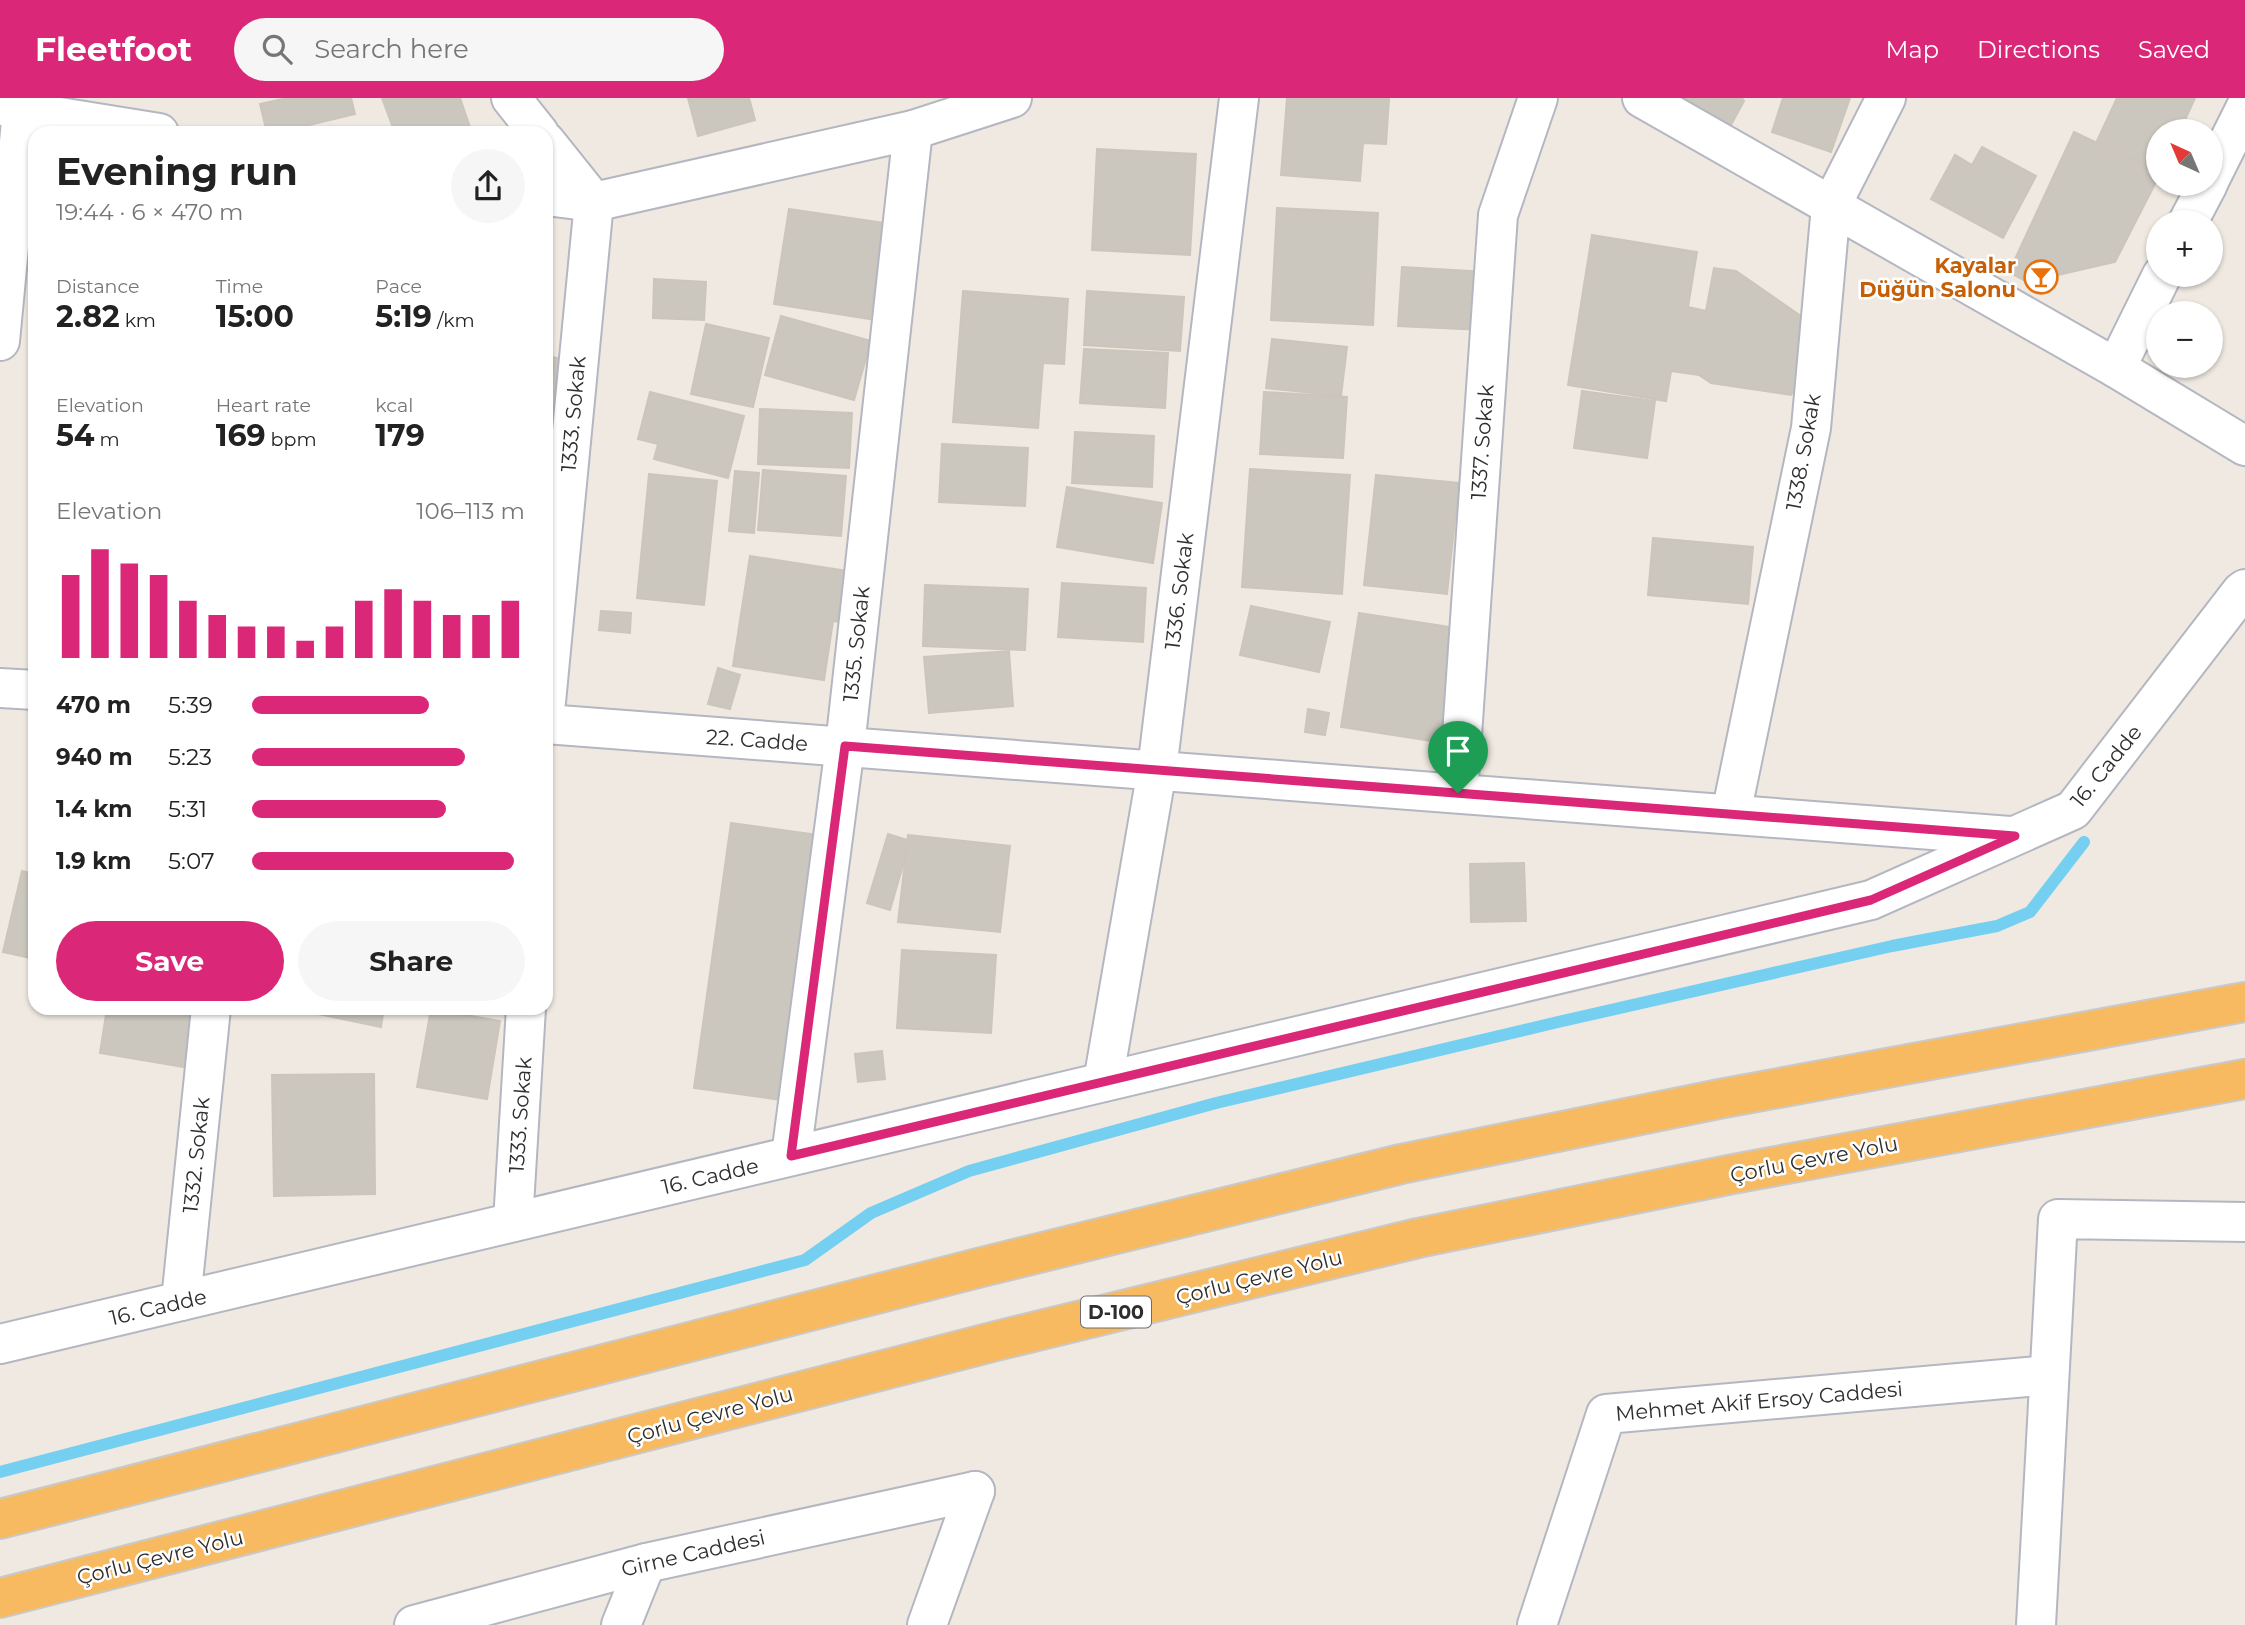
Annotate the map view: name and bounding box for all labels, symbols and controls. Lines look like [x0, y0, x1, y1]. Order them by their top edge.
search box [234, 18, 724, 81]
text: Fleetfoot [35, 29, 192, 69]
icon: search [258, 30, 296, 68]
text: Search here [314, 33, 469, 65]
text: Map [1886, 35, 1939, 64]
text: Directions [1977, 35, 2100, 64]
text: Saved [2138, 35, 2210, 64]
north arrow [2146, 119, 2222, 196]
map controls [2146, 119, 2223, 378]
text: Evening run [56, 148, 298, 195]
button: share [451, 149, 525, 223]
text: 19:44 · 6 × 470 m [56, 198, 244, 226]
button: + [2146, 210, 2223, 287]
place label: Kayalar Düğün Salonu [1859, 253, 2016, 302]
bar icon: Kayalar Düğün Salonu [2022, 258, 2060, 296]
text: Distance [56, 275, 139, 298]
text: Time [216, 275, 263, 298]
text: Pace [375, 275, 422, 298]
text: 2.82 [56, 298, 120, 335]
text: 15:00 [216, 298, 294, 335]
text: 5:19 [375, 298, 432, 335]
button: − [2146, 301, 2223, 378]
text: km [120, 309, 156, 332]
text: /km [432, 309, 475, 332]
street label: 1333. Sokak [555, 355, 591, 473]
street label: 1337. Sokak [1466, 383, 1499, 500]
street label: 1338. Sokak [1780, 391, 1826, 512]
text: Elevation [56, 394, 144, 417]
text: Heart rate [216, 394, 311, 417]
text: kcal [375, 394, 413, 417]
text: 54 [56, 417, 95, 454]
text: 169 [216, 417, 266, 454]
text: 179 [375, 417, 425, 454]
text: m [95, 428, 120, 451]
text: bpm [266, 428, 317, 451]
text: Elevation [56, 497, 162, 525]
text: 106–113 m [416, 497, 525, 525]
street label: 1336. Sokak [1159, 531, 1199, 651]
street label: 1335. Sokak [837, 584, 875, 703]
text: 470 m [56, 691, 131, 719]
text: 5:39 [168, 691, 213, 719]
street label: 16. Cadde [2065, 720, 2147, 812]
pin [1428, 721, 1488, 793]
street label: 22. Cadde [705, 724, 809, 756]
icon: arrive [1439, 732, 1477, 770]
text: 940 m [56, 743, 133, 771]
text: 5:23 [168, 743, 212, 771]
text: 1.4 km [56, 795, 133, 823]
text: 5:31 [168, 795, 207, 823]
text: 1.9 km [56, 847, 131, 875]
text: 5:07 [168, 847, 215, 875]
button: Save [56, 921, 284, 1001]
button: Share [298, 921, 525, 1001]
street label: 1333. Sokak [503, 1056, 537, 1174]
street label: 1332. Sokak [177, 1095, 215, 1214]
street label: Çorlu Çevre Yolu [1728, 1130, 1900, 1188]
street label: 16. Cadde [659, 1153, 761, 1199]
street label: Çorlu Çevre Yolu [1173, 1244, 1345, 1310]
street label: 16. Cadde [107, 1284, 209, 1330]
road number: D-100 [1081, 1296, 1151, 1328]
street label: Mehmet Akif Ersoy Caddesi [1614, 1376, 1904, 1426]
street label: Çorlu Çevre Yolu [624, 1381, 796, 1449]
street label: Çorlu Çevre Yolu [74, 1524, 246, 1590]
street label: Girne Caddesi [619, 1524, 767, 1582]

